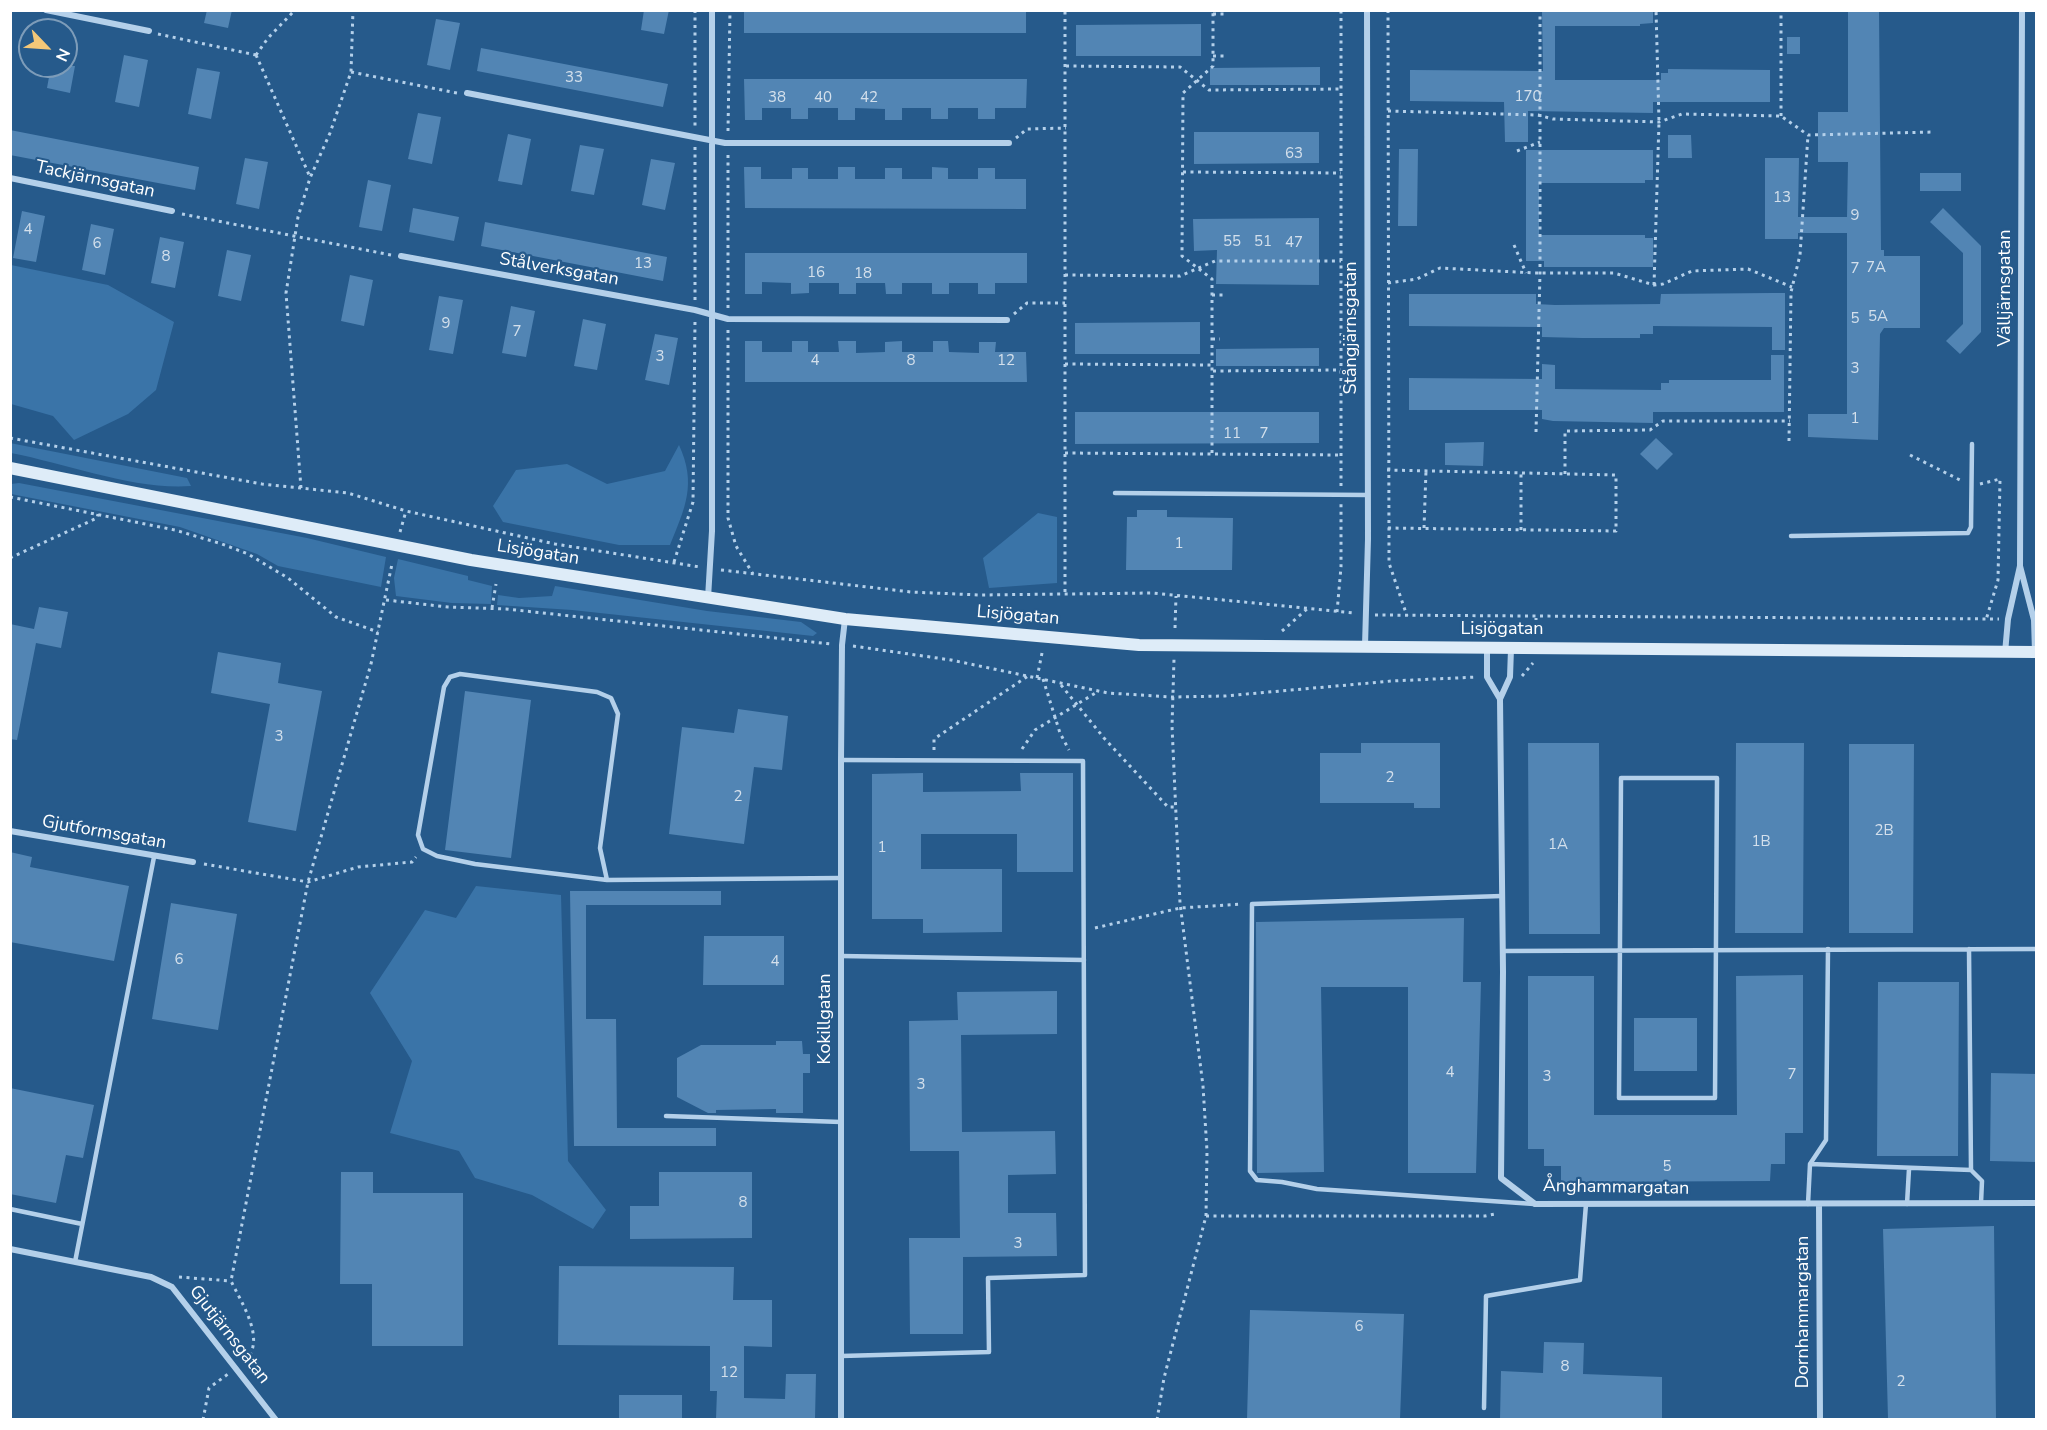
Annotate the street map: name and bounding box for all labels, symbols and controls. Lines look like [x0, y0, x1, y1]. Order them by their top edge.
north arrow [18, 18, 78, 78]
text: N [50, 45, 75, 65]
house number: 33 [565, 69, 583, 87]
house number: 170 [1515, 88, 1541, 106]
house number: 38 [768, 89, 786, 107]
house number: 40 [814, 89, 832, 107]
house number: 42 [860, 89, 878, 107]
house number: 63 [1285, 145, 1303, 163]
street label: Tackjärnsgatan [33, 157, 157, 203]
house number: 13 [1773, 189, 1791, 207]
house number: 9 [1851, 207, 1859, 225]
house number: 4 [24, 221, 32, 239]
street label: Välljärnsgatan [1995, 230, 2017, 346]
house number: 55 [1223, 233, 1241, 251]
house number: 51 [1254, 233, 1272, 251]
house number: 47 [1285, 234, 1303, 252]
house number: 6 [93, 235, 101, 253]
house number: 8 [162, 248, 170, 266]
street label: Stålverksgatan [498, 249, 620, 291]
house number: 13 [634, 255, 652, 273]
house number: 7A [1866, 259, 1886, 277]
house number: 7 [1851, 260, 1859, 278]
street label: Stångjärnsgatan [1341, 262, 1363, 394]
house number: 16 [807, 264, 825, 282]
house number: 18 [854, 265, 872, 283]
house number: 5A [1868, 308, 1888, 326]
house number: 5 [1851, 310, 1859, 328]
house number: 9 [442, 315, 450, 333]
house number: 7 [513, 323, 521, 341]
house number: 3 [656, 348, 664, 366]
house number: 4 [811, 352, 819, 370]
house number: 8 [907, 352, 915, 370]
house number: 12 [997, 352, 1015, 370]
house number: 3 [1851, 360, 1859, 378]
house number: 1 [1851, 410, 1859, 428]
house number: 11 [1223, 425, 1241, 443]
house number: 7 [1260, 425, 1268, 443]
house number: 1 [1175, 535, 1183, 553]
street label: Lisjögatan [495, 536, 581, 570]
street label: Lisjögatan [976, 602, 1060, 630]
street label: Lisjögatan [1460, 619, 1544, 641]
house number: 3 [275, 728, 283, 746]
house number: 2 [1386, 769, 1394, 787]
house number: 2 [734, 788, 742, 806]
street label: Gjutformsgatan [40, 811, 168, 855]
house number: 2B [1874, 822, 1894, 840]
house number: 1B [1751, 833, 1771, 851]
house number: 1A [1548, 836, 1568, 854]
house number: 1 [878, 839, 886, 857]
house number: 6 [175, 951, 183, 969]
house number: 4 [771, 953, 779, 971]
street label: Kokillgatan [815, 974, 837, 1064]
house number: 4 [1446, 1064, 1454, 1082]
house number: 7 [1788, 1066, 1796, 1084]
house number: 3 [1543, 1068, 1551, 1086]
house number: 3 [917, 1076, 925, 1094]
house number: 5 [1663, 1158, 1671, 1176]
street label: Ånghammargatan [1543, 1176, 1689, 1200]
house number: 8 [739, 1194, 747, 1212]
house number: 3 [1014, 1235, 1022, 1253]
street label: Dornhammargatan [1793, 1236, 1815, 1388]
street label: Gjutjärnsgatan [184, 1281, 274, 1389]
house number: 6 [1355, 1318, 1363, 1336]
house number: 8 [1561, 1358, 1569, 1376]
house number: 12 [720, 1364, 738, 1382]
house number: 2 [1897, 1373, 1905, 1391]

